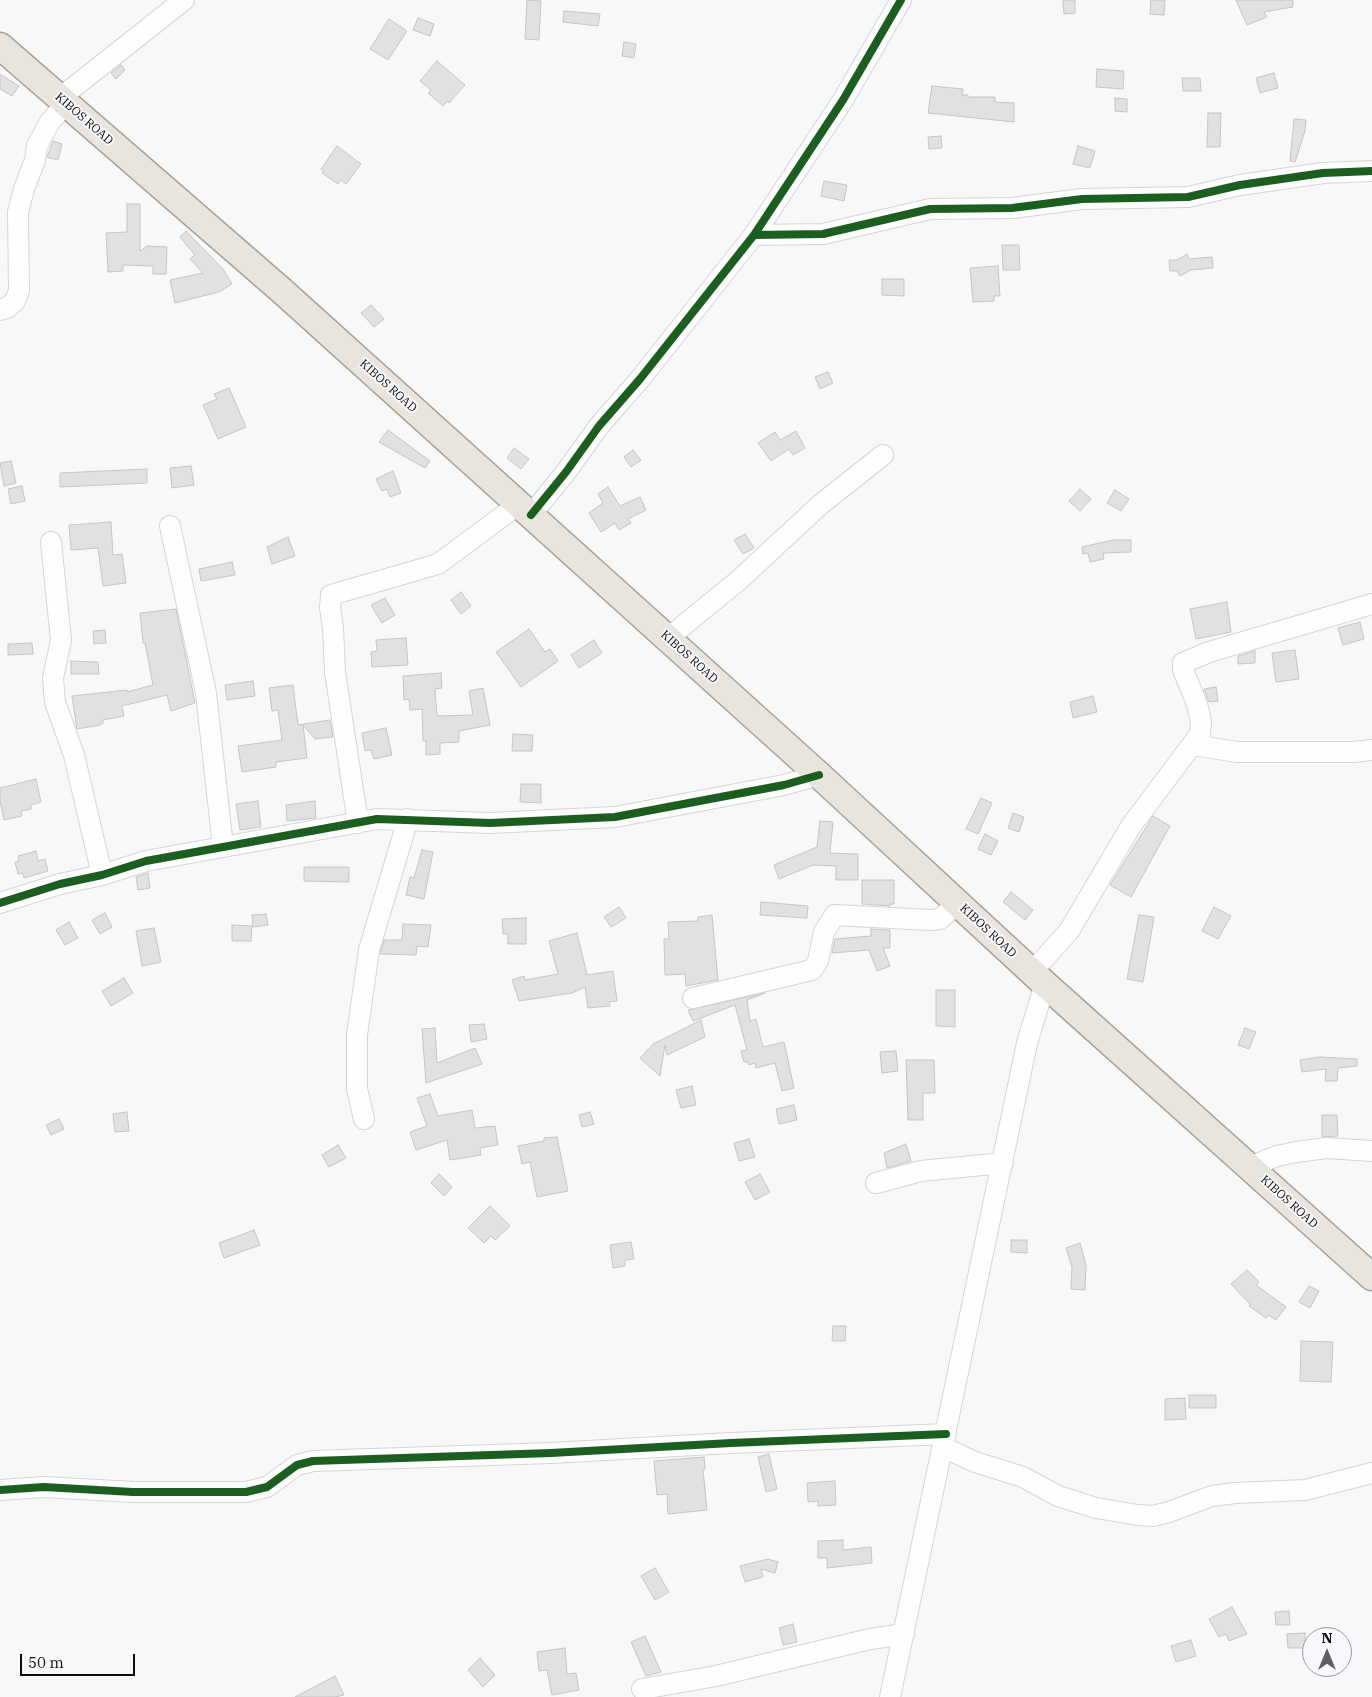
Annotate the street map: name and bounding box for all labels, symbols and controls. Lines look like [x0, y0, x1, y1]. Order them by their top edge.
street label: KIBOS ROAD [52, 90, 116, 148]
street label: KIBOS ROAD [356, 357, 420, 415]
street label: KIBOS ROAD [657, 628, 721, 686]
street label: KIBOS ROAD [957, 901, 1019, 961]
street label: KIBOS ROAD [1257, 1173, 1321, 1231]
north arrow [1302, 1627, 1352, 1677]
text: N [1321, 1629, 1333, 1647]
scale bar [22, 1644, 138, 1676]
text: 50 m [28, 1653, 64, 1672]

